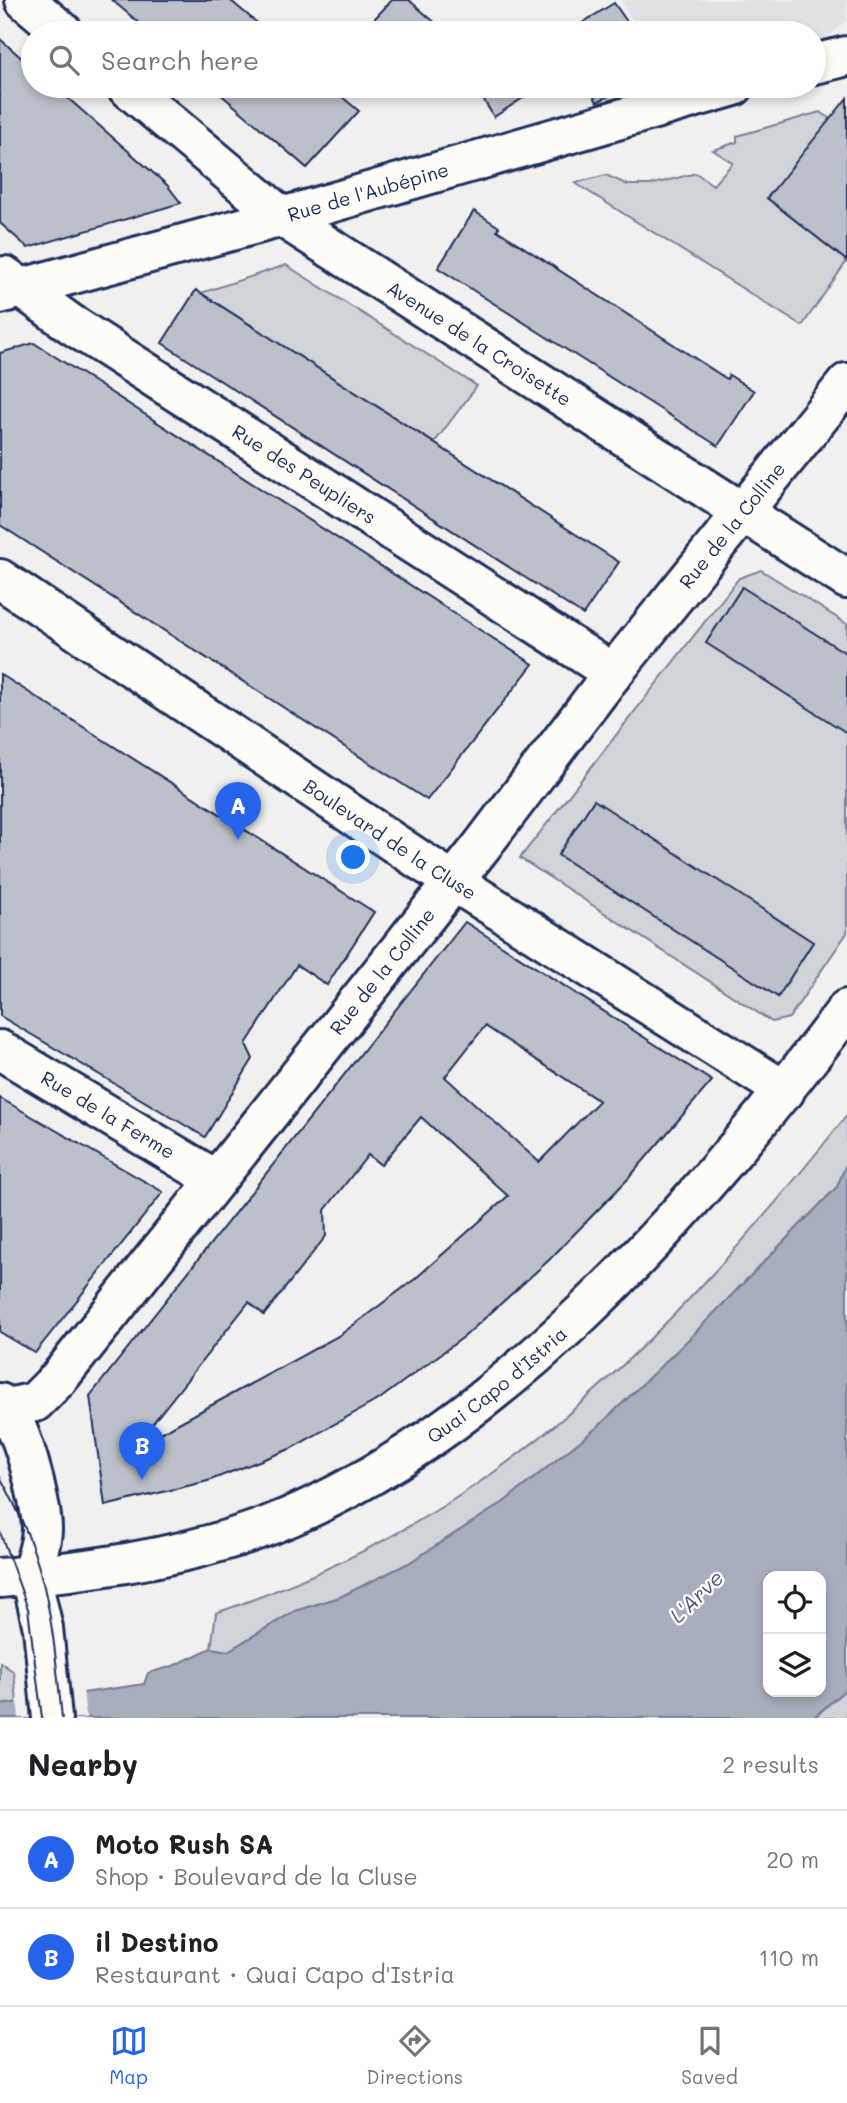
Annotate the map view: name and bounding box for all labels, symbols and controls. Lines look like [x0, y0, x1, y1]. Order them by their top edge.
search box [21, 21, 826, 98]
icon: search [45, 41, 83, 79]
text: Search here [101, 43, 259, 77]
street label: Rue de l'Aubépine [284, 156, 451, 227]
street label: Avenue de la Croisette [383, 275, 576, 411]
street label: Rue des Peupliers [228, 418, 381, 529]
street label: Rue de la Colline [673, 457, 790, 593]
street label: Boulevard de la Cluse [299, 773, 481, 905]
pin: A [215, 782, 261, 840]
your location [336, 840, 370, 874]
street label: Rue de la Colline [324, 902, 440, 1040]
street label: Rue de la Ferme [37, 1065, 180, 1164]
street label: Quai Capo d'Istria [422, 1321, 572, 1449]
pin: B [119, 1422, 165, 1480]
water label: L'Arve [663, 1564, 729, 1628]
map controls [763, 1571, 826, 1697]
button: locate [763, 1571, 826, 1634]
button: layers [763, 1634, 826, 1697]
text: Nearby [28, 1744, 138, 1784]
text: 2 results [722, 1749, 819, 1779]
text: Moto Rush SA [95, 1827, 273, 1861]
text: A [43, 1844, 59, 1874]
text: 20 m [766, 1844, 819, 1874]
text: Shop · Boulevard de la Cluse [95, 1861, 418, 1891]
text: il Destino [95, 1925, 218, 1959]
text: B [43, 1942, 59, 1972]
text: 110 m [759, 1942, 819, 1972]
text: Restaurant · Quai Capo d'Istria [95, 1959, 455, 1989]
tab: Map [109, 2022, 148, 2089]
tab: Directions [366, 2022, 463, 2089]
tab: Saved [681, 2022, 738, 2089]

